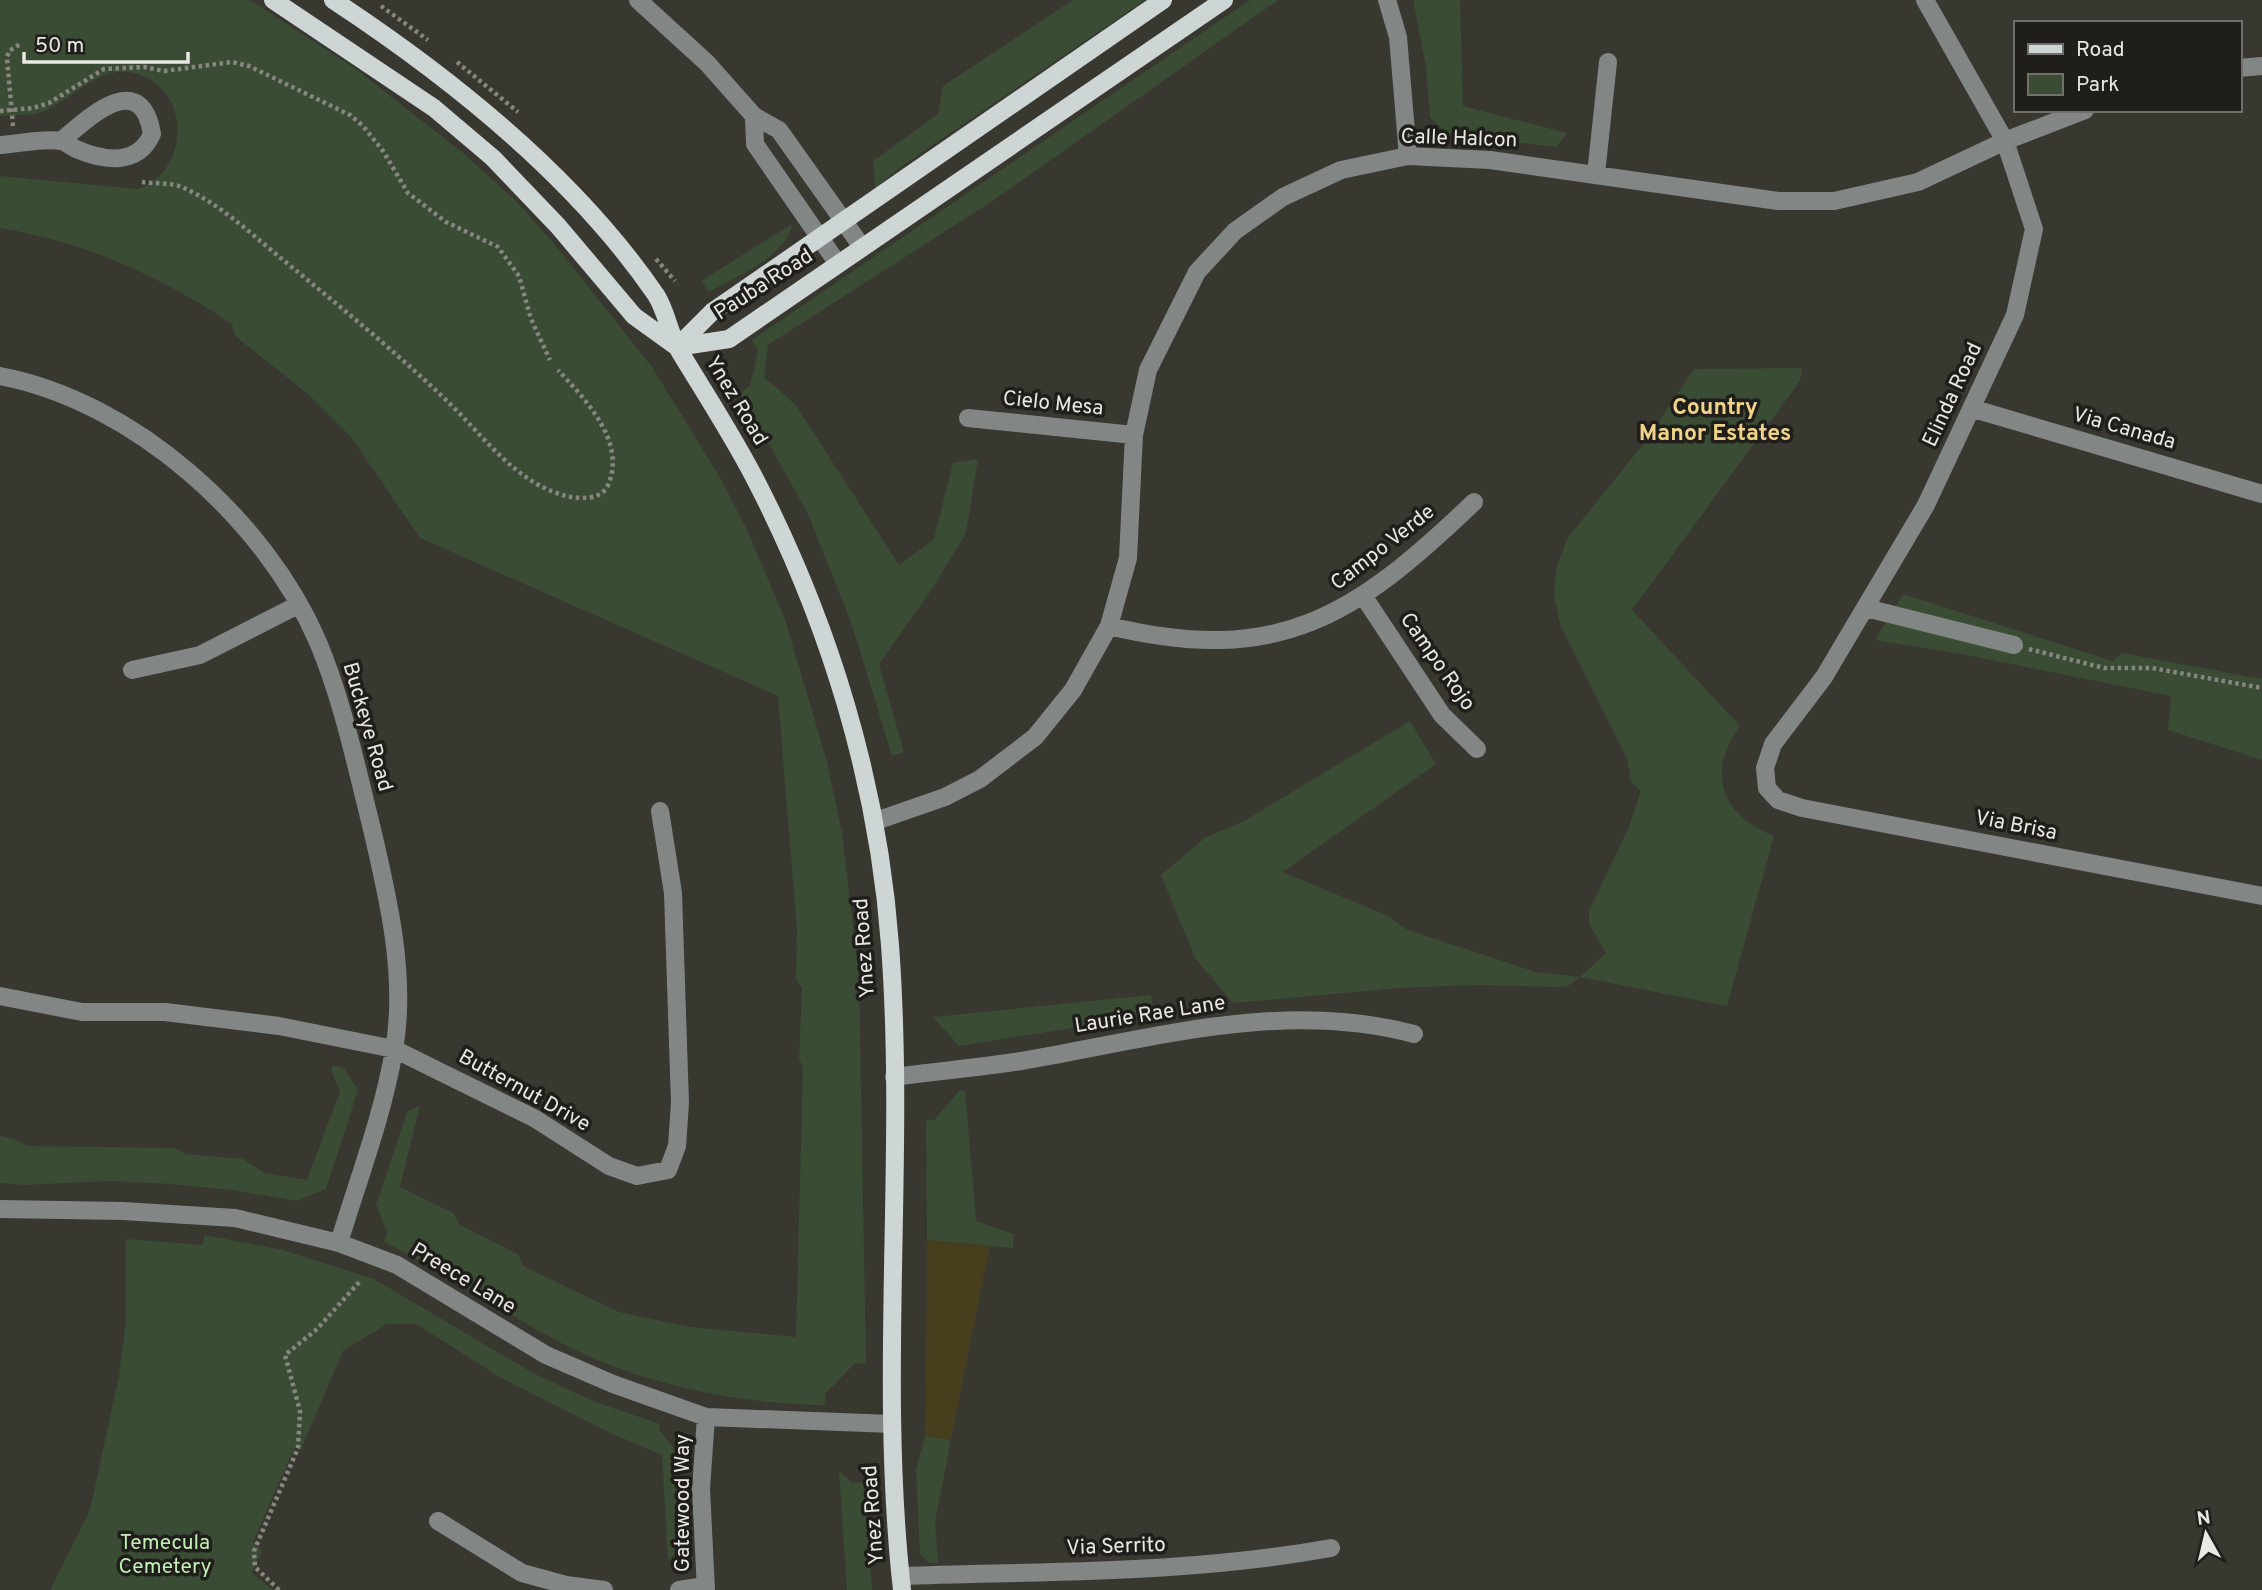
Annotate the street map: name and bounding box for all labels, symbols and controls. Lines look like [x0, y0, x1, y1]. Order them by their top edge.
scale bar [24, 21, 189, 65]
legend [2014, 21, 2241, 112]
text: 50 m [35, 33, 84, 60]
text: Road [2076, 37, 2125, 64]
text: Park [2076, 72, 2119, 99]
street label: Calle Halcon [1400, 123, 1518, 155]
street label: Pauba Road [710, 243, 818, 327]
street label: Elinda Road [1917, 339, 1989, 451]
street label: Ynez Road [699, 351, 773, 451]
street label: Cielo Mesa [1001, 385, 1105, 423]
district label: Country Manor Estates [1639, 394, 1791, 449]
street label: Via Canada [2069, 401, 2179, 457]
street label: Campo Verde [1325, 499, 1441, 597]
street label: Campo Rojo [1393, 608, 1481, 716]
street label: Buckeye Road [336, 659, 398, 795]
street label: Via Brisa [1973, 805, 2059, 847]
street label: Ynez Road [848, 897, 882, 999]
street label: Laurie Rae Lane [1073, 990, 1227, 1040]
street label: Butternut Drive [453, 1044, 595, 1138]
street label: Preece Lane [406, 1237, 520, 1321]
street label: Gatewood Way [670, 1434, 697, 1572]
street label: Ynez Road [857, 1464, 891, 1566]
north arrow [2171, 1499, 2241, 1569]
text: N [2195, 1506, 2212, 1532]
park label: Temecula Cemetery [118, 1530, 212, 1581]
street label: Via Serrito [1066, 1532, 1166, 1562]

